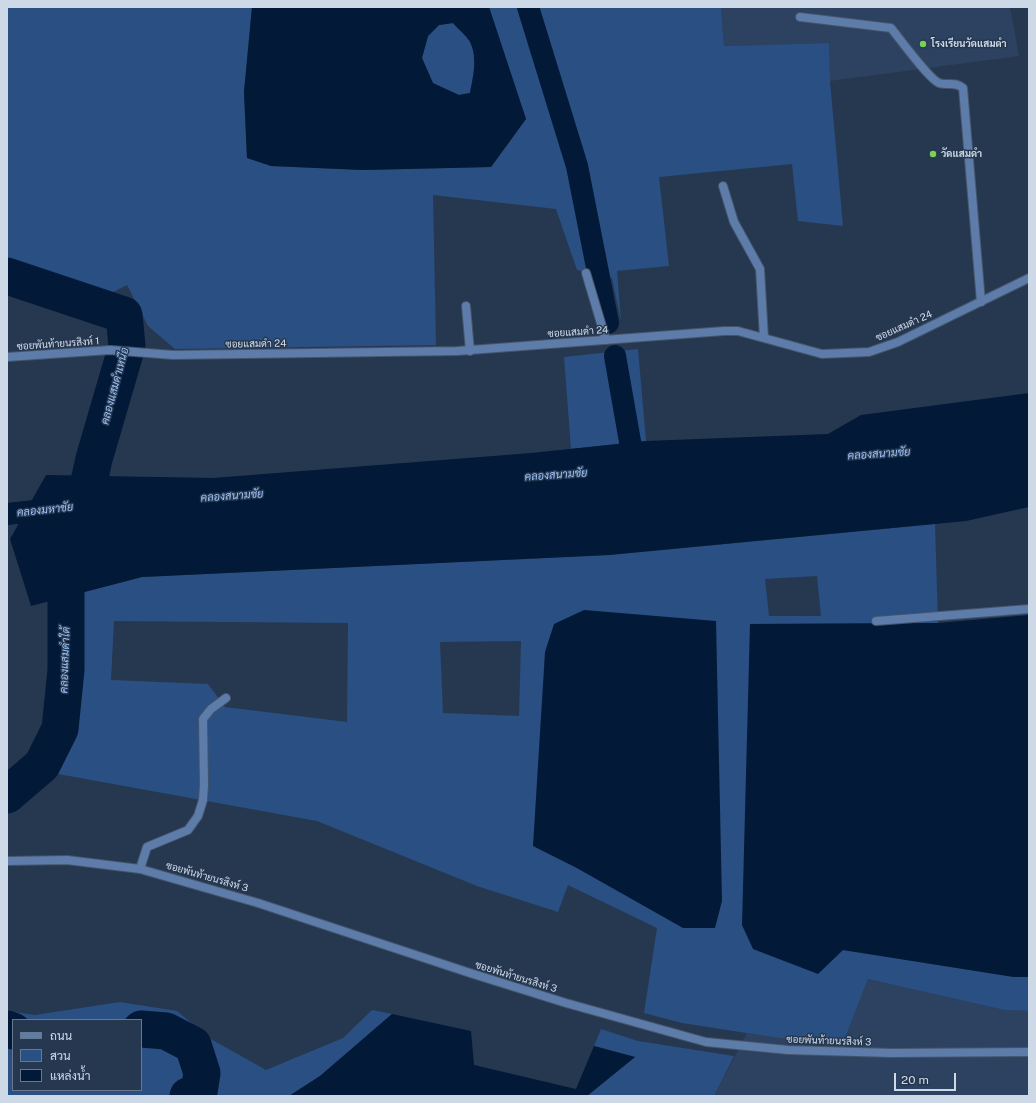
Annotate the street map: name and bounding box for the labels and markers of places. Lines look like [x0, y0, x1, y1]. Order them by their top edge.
place label: โรงเรียนวัดแสมดำ [931, 38, 1007, 50]
marker: โรงเรียนวัดแสมดำ [918, 39, 928, 49]
place label: วัดแสมดำ [941, 148, 982, 160]
marker: วัดแสมดำ [928, 149, 938, 159]

